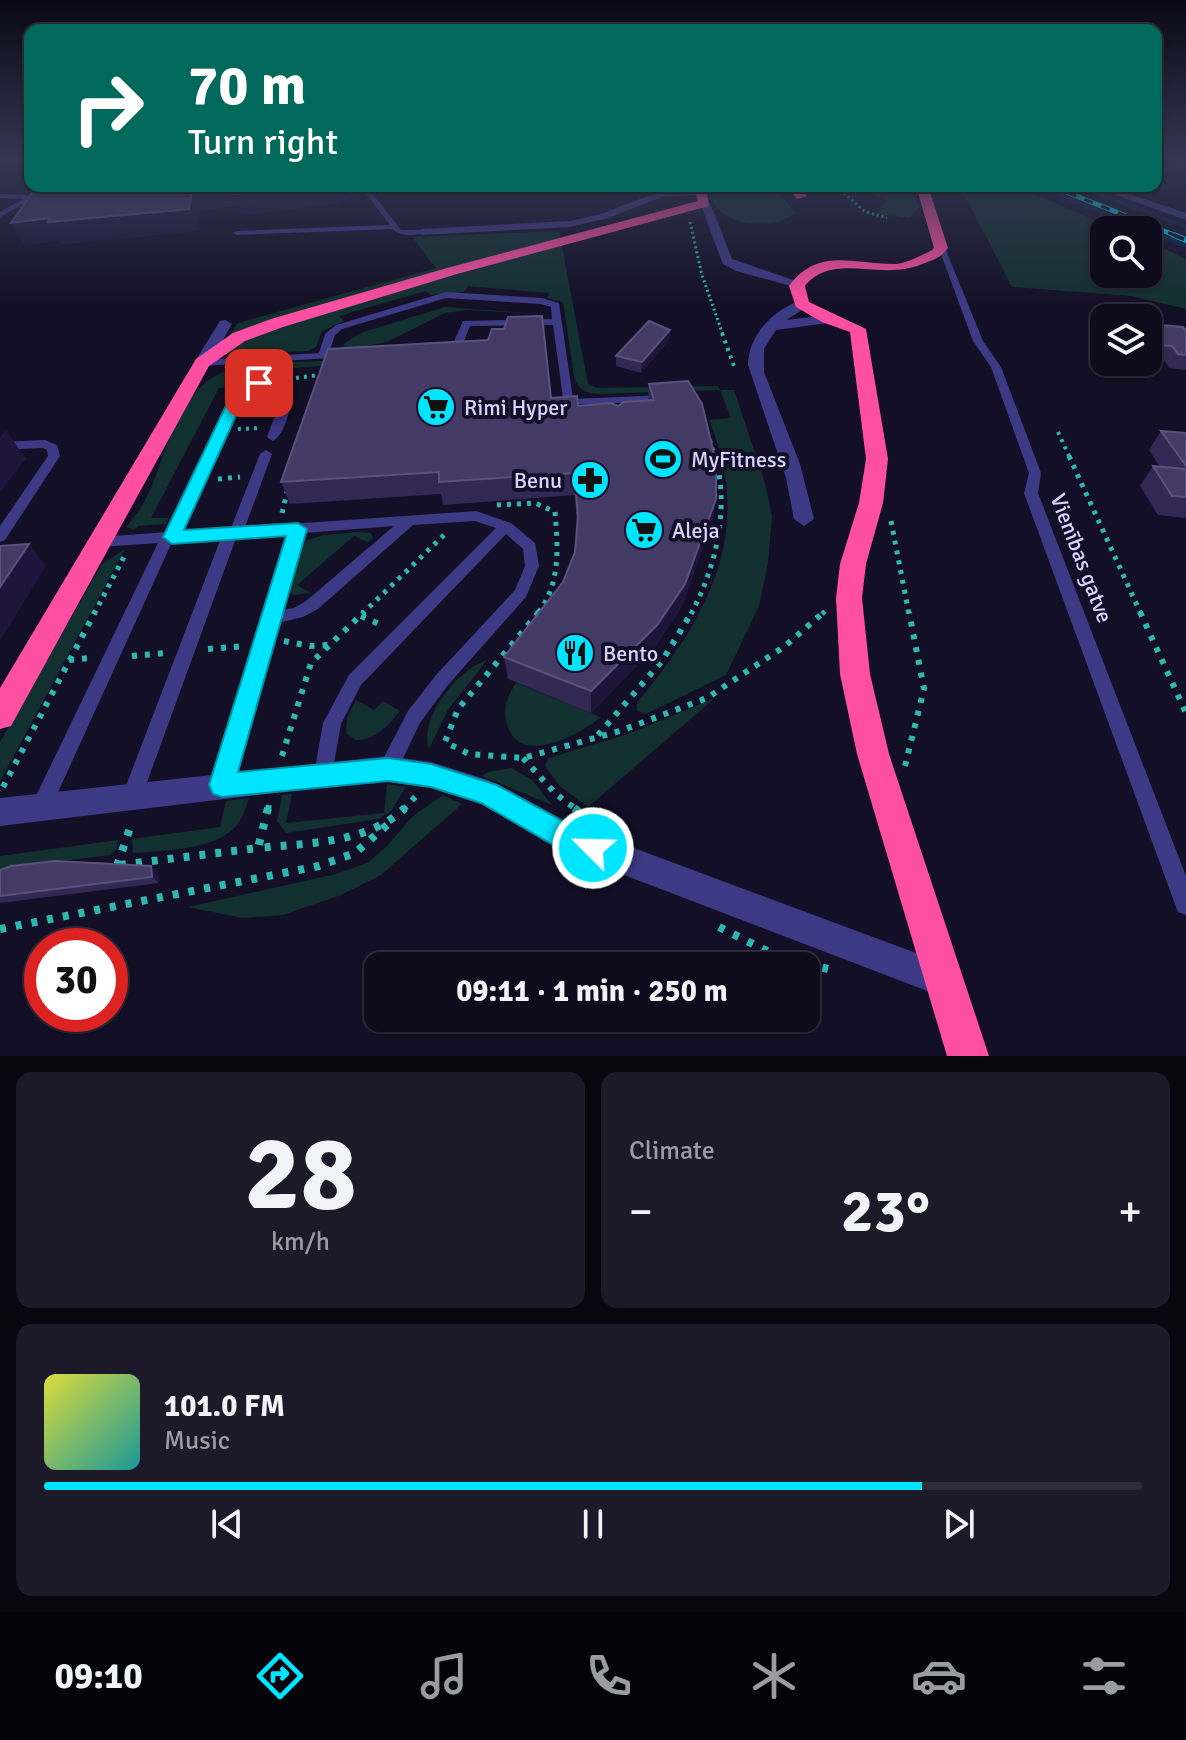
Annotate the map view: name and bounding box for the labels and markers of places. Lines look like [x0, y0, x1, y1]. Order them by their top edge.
pin [225, 349, 293, 417]
supermarket icon: Rimi Hyper [415, 386, 457, 428]
place label: Rimi Hyper [464, 394, 567, 421]
sports icon: MyFitness [642, 438, 684, 480]
place label: MyFitness [691, 446, 786, 473]
pharmacy icon: Benu [569, 459, 611, 501]
place label: Benu [514, 467, 562, 494]
supermarket icon: Aleja [623, 509, 665, 551]
place label: Aleja [672, 517, 720, 544]
restaurant icon: Bento [554, 632, 596, 674]
place label: Bento [603, 640, 658, 667]

